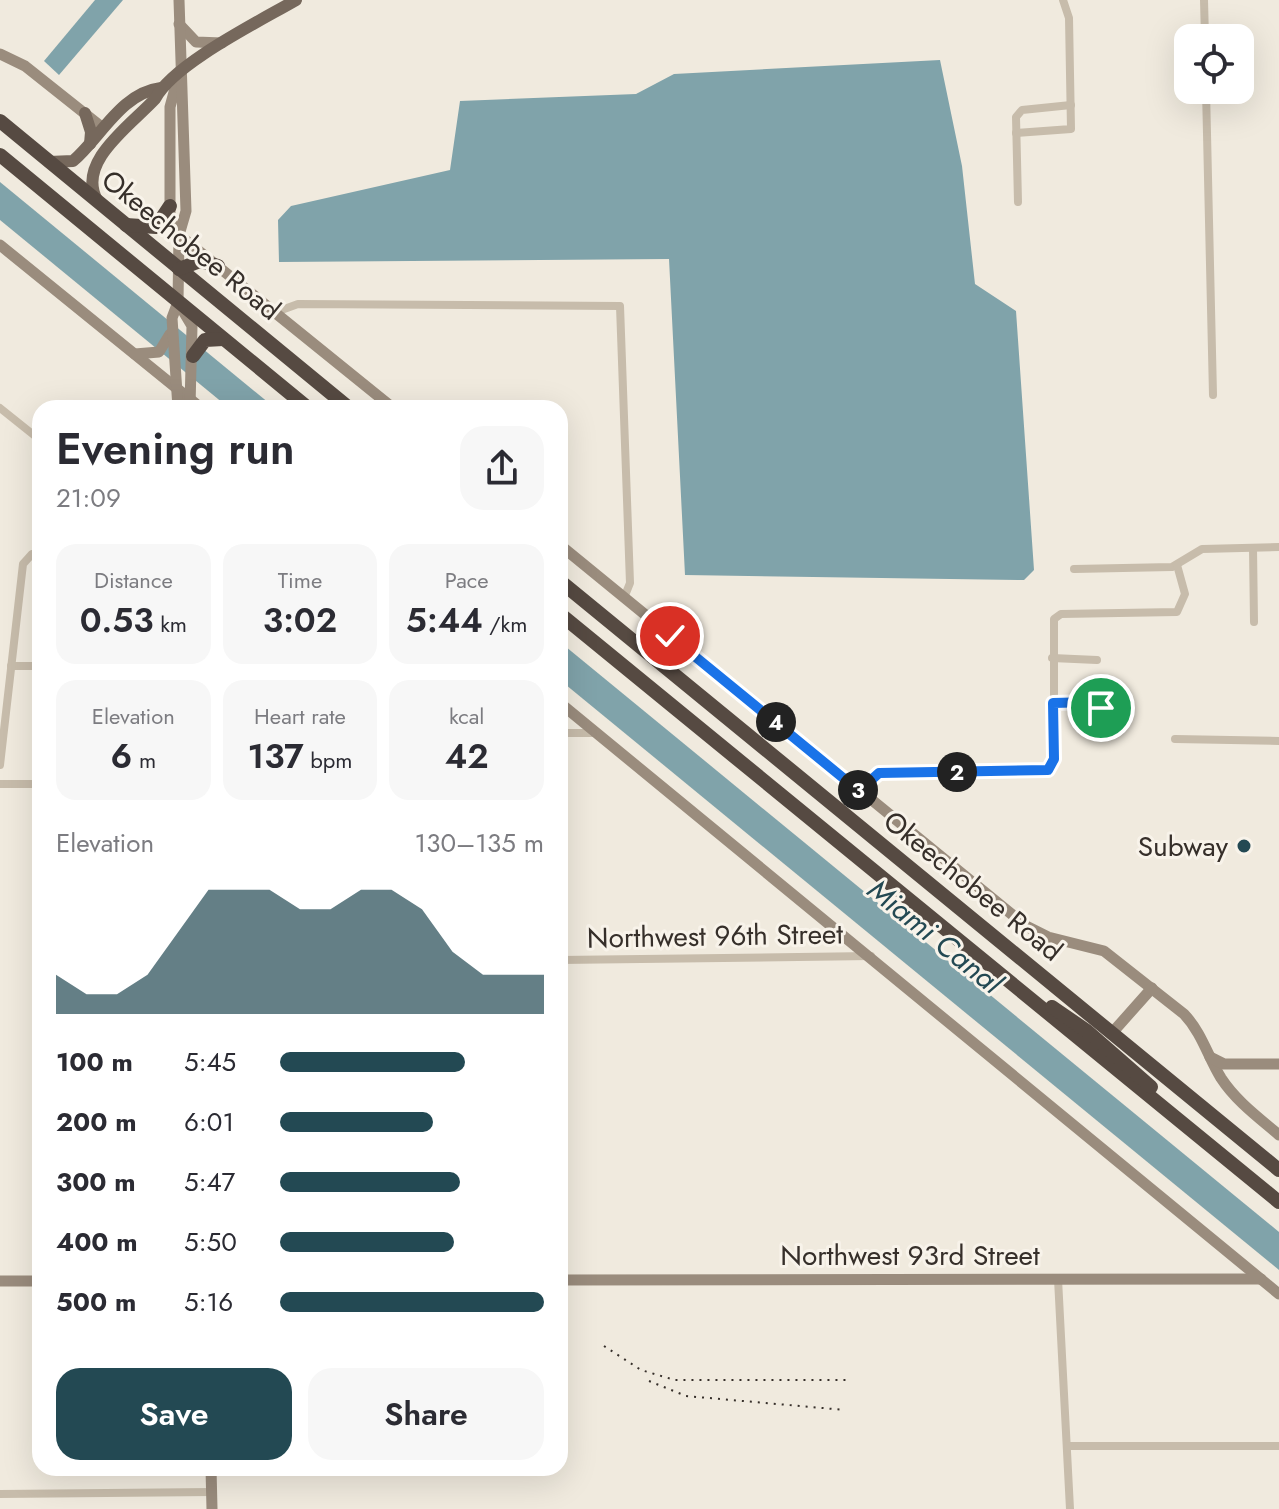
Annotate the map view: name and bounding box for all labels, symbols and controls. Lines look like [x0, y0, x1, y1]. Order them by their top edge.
map controls [1174, 24, 1254, 104]
button: locate [1174, 24, 1254, 104]
street label: Okeechobee Road [93, 160, 289, 330]
text: Evening run [56, 417, 295, 481]
button: share [460, 426, 544, 510]
text: 21:09 [56, 479, 121, 517]
text: Distance [94, 564, 173, 596]
text: Time [278, 564, 322, 596]
text: Pace [445, 564, 489, 596]
text: 0.53 [80, 596, 154, 645]
text: 3:02 [263, 596, 337, 645]
text: 5:44 [406, 596, 483, 645]
pin [636, 602, 704, 670]
text: km [154, 608, 187, 640]
text: /km [483, 608, 527, 640]
icon: check [648, 614, 692, 658]
pin [1067, 674, 1135, 742]
icon: arrive [1079, 686, 1123, 730]
text: Elevation [92, 700, 175, 732]
text: Heart rate [254, 700, 346, 732]
text: kcal [449, 700, 484, 732]
pin: 4 [756, 702, 796, 742]
text: 4 [768, 706, 784, 738]
text: 6 [111, 732, 132, 781]
text: 137 [247, 732, 304, 781]
text: 42 [445, 732, 489, 781]
text: m [132, 744, 156, 776]
text: bpm [304, 744, 353, 776]
pin: 2 [937, 752, 977, 792]
text: 2 [950, 756, 964, 788]
pin: 3 [838, 770, 878, 810]
text: 3 [851, 774, 865, 806]
street label: Okeechobee Road [875, 801, 1071, 971]
text: Elevation [56, 824, 154, 862]
text: 130–135 m [415, 824, 544, 862]
place label: Subway [1138, 826, 1229, 867]
marker: Subway [1235, 837, 1253, 855]
water label: Miami Canal [858, 868, 1013, 1005]
street label: Northwest 96th Street [587, 913, 844, 959]
text: 100 m [56, 1043, 133, 1081]
text: 5:45 [184, 1043, 236, 1081]
text: 200 m [56, 1103, 137, 1141]
text: 6:01 [184, 1103, 234, 1141]
text: 300 m [56, 1163, 136, 1201]
text: 5:47 [184, 1163, 235, 1201]
text: 400 m [56, 1223, 138, 1261]
text: 5:50 [184, 1223, 237, 1261]
street label: Northwest 93rd Street [780, 1235, 1040, 1276]
text: 500 m [56, 1283, 136, 1321]
text: 5:16 [184, 1283, 233, 1321]
button: Save [56, 1368, 292, 1460]
button: Share [308, 1368, 544, 1460]

